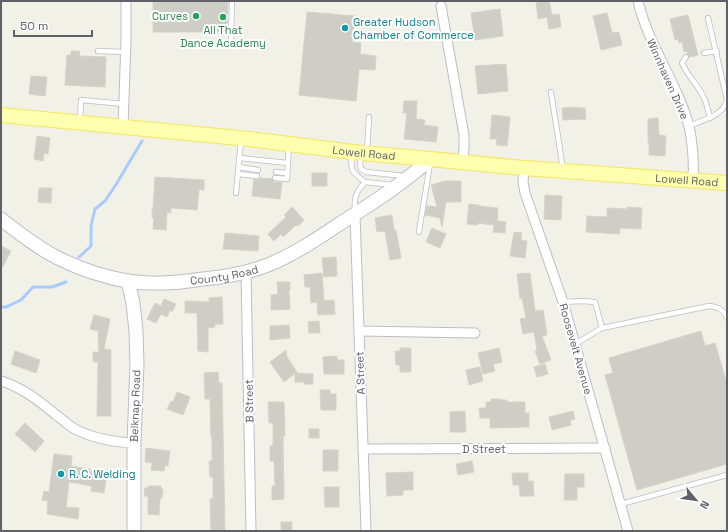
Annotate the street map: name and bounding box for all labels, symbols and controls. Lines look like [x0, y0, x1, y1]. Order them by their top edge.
place label: Curves [152, 9, 188, 23]
marker: Curves [191, 11, 201, 21]
scale bar [14, 12, 92, 38]
marker: All That Dance Academy [218, 12, 228, 22]
place label: Greater Hudson Chamber of Commerce [353, 15, 474, 42]
text: 50 m [20, 18, 48, 34]
place label: All That Dance Academy [180, 23, 266, 50]
marker: Greater Hudson Chamber of Commerce [340, 23, 350, 33]
street label: Winnhaven Drive [644, 37, 692, 121]
street label: Lowell Road [332, 143, 396, 163]
street label: Lowell Road [655, 171, 719, 189]
street label: County Road [189, 262, 260, 288]
street label: Roosevelt Avenue [556, 302, 596, 396]
street label: A Street [352, 351, 368, 395]
street label: Belknap Road [127, 370, 143, 442]
street label: B Street [242, 379, 256, 423]
street label: D Street [462, 442, 506, 456]
place label: R. C. Welding [69, 467, 136, 481]
marker: R. C. Welding [56, 469, 66, 479]
north arrow [676, 480, 716, 520]
text: N [697, 498, 713, 511]

